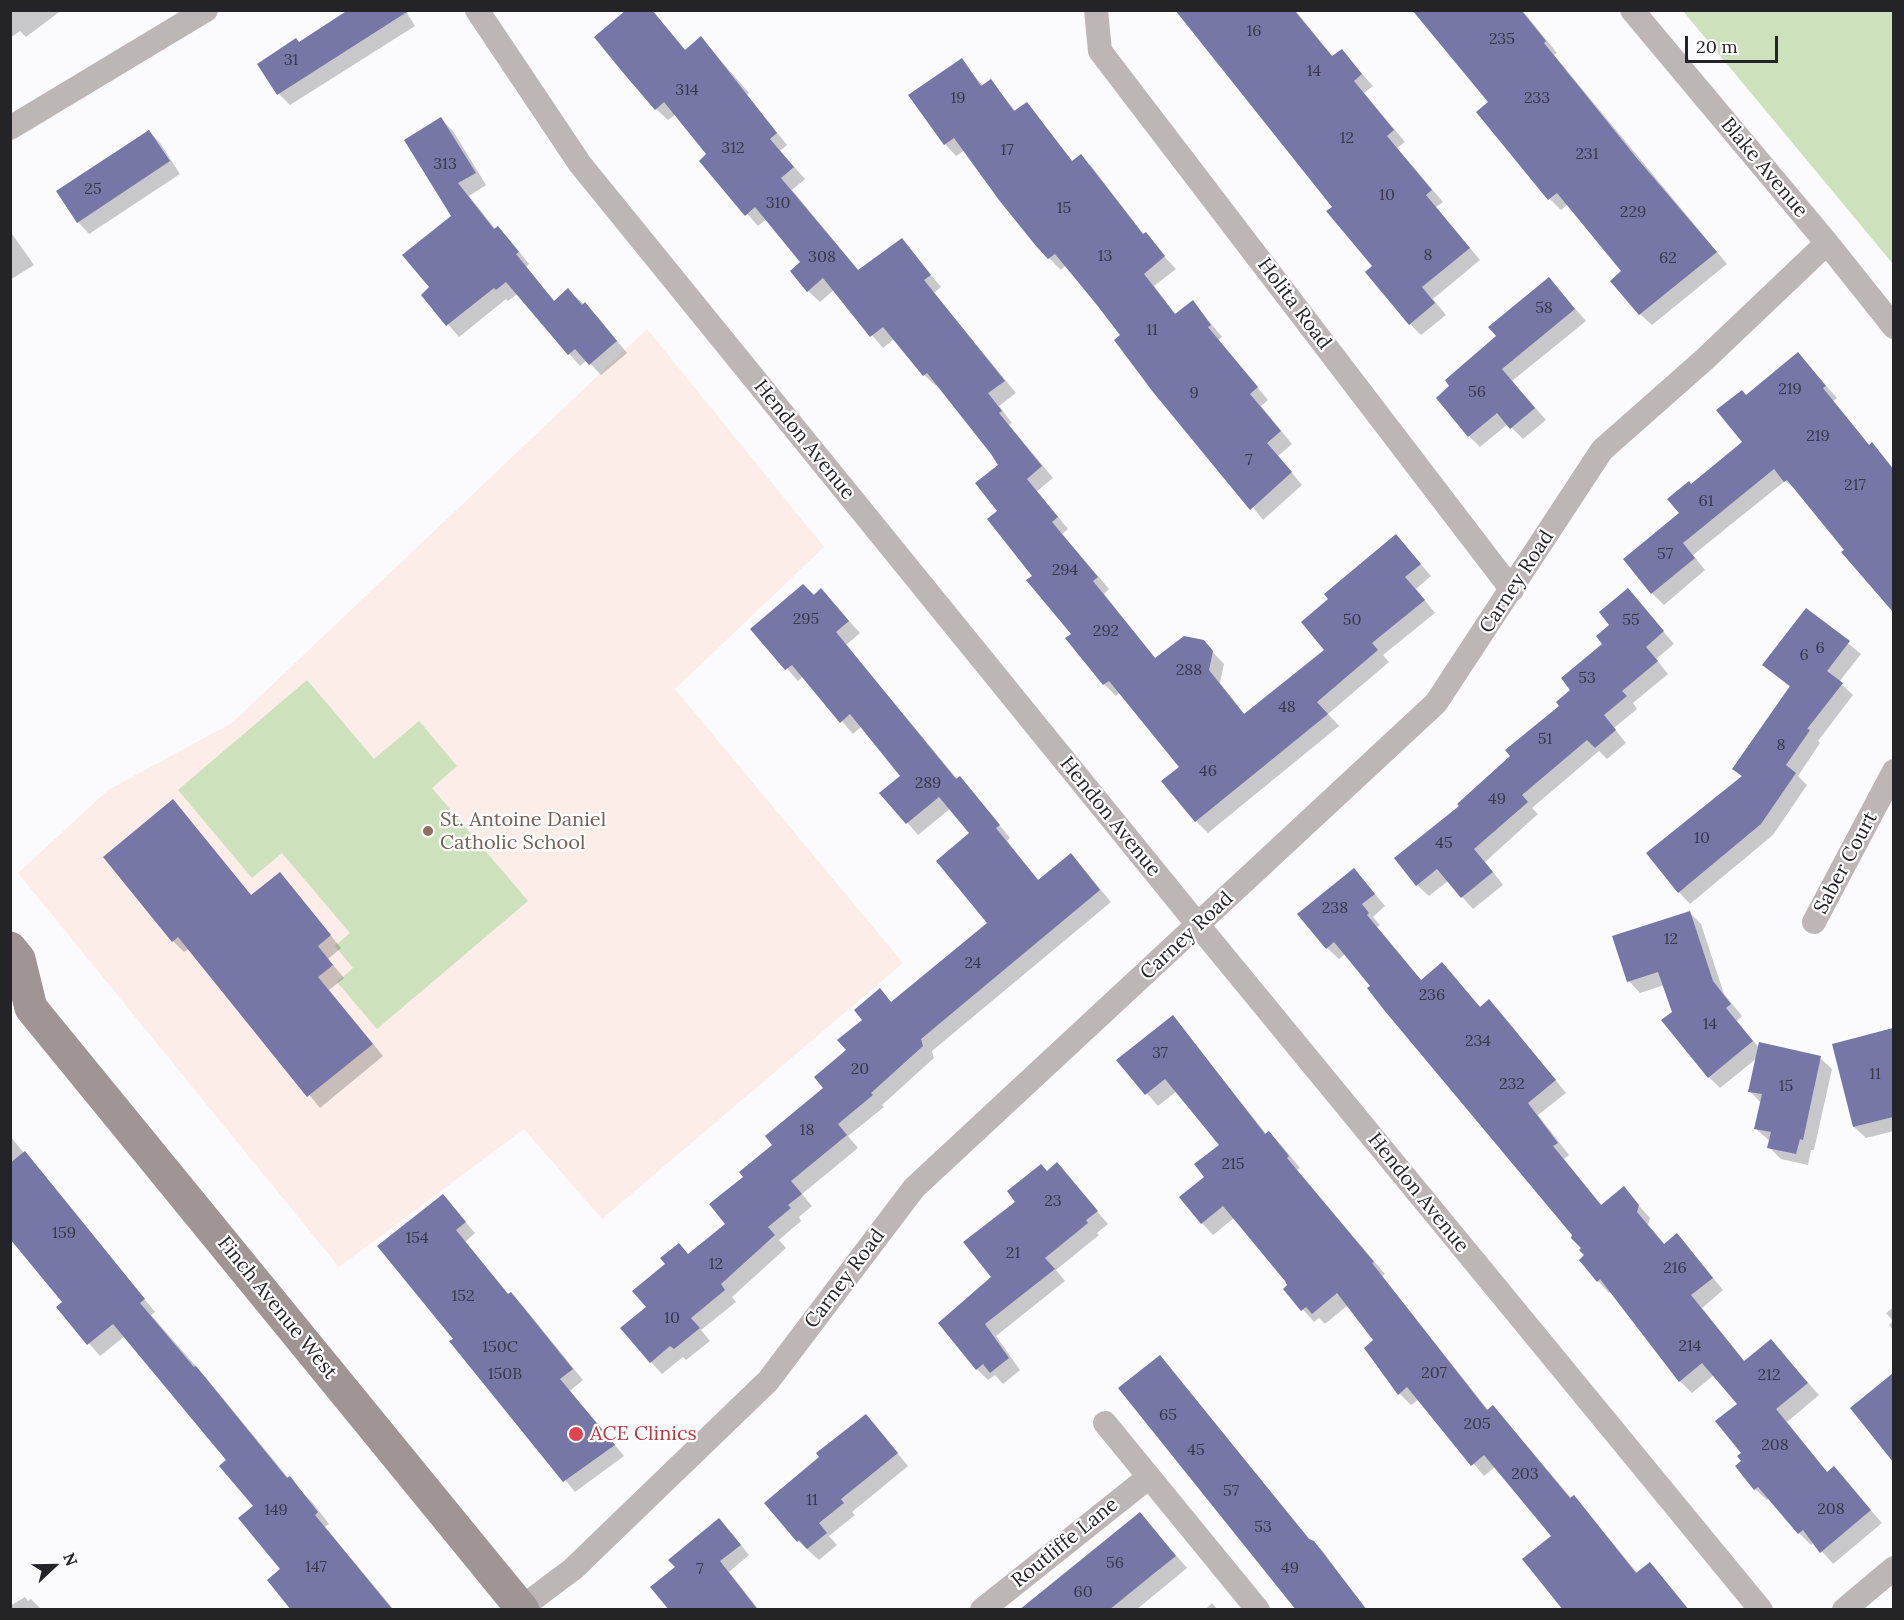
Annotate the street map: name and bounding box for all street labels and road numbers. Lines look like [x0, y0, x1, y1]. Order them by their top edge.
street label: Blake Avenue [1715, 113, 1813, 223]
street label: Holita Road [1252, 254, 1336, 354]
street label: Hendon Avenue [748, 375, 860, 505]
street label: Carney Road [1475, 526, 1559, 638]
street label: Hendon Avenue [1054, 752, 1166, 882]
street label: Saber Court [1809, 808, 1883, 918]
street label: Carney Road [1136, 887, 1238, 985]
street label: Hendon Avenue [1362, 1128, 1474, 1258]
street label: Carney Road [800, 1225, 890, 1333]
street label: Finch Avenue West [212, 1232, 342, 1384]
street label: Routliffe Lane [1007, 1493, 1123, 1593]

